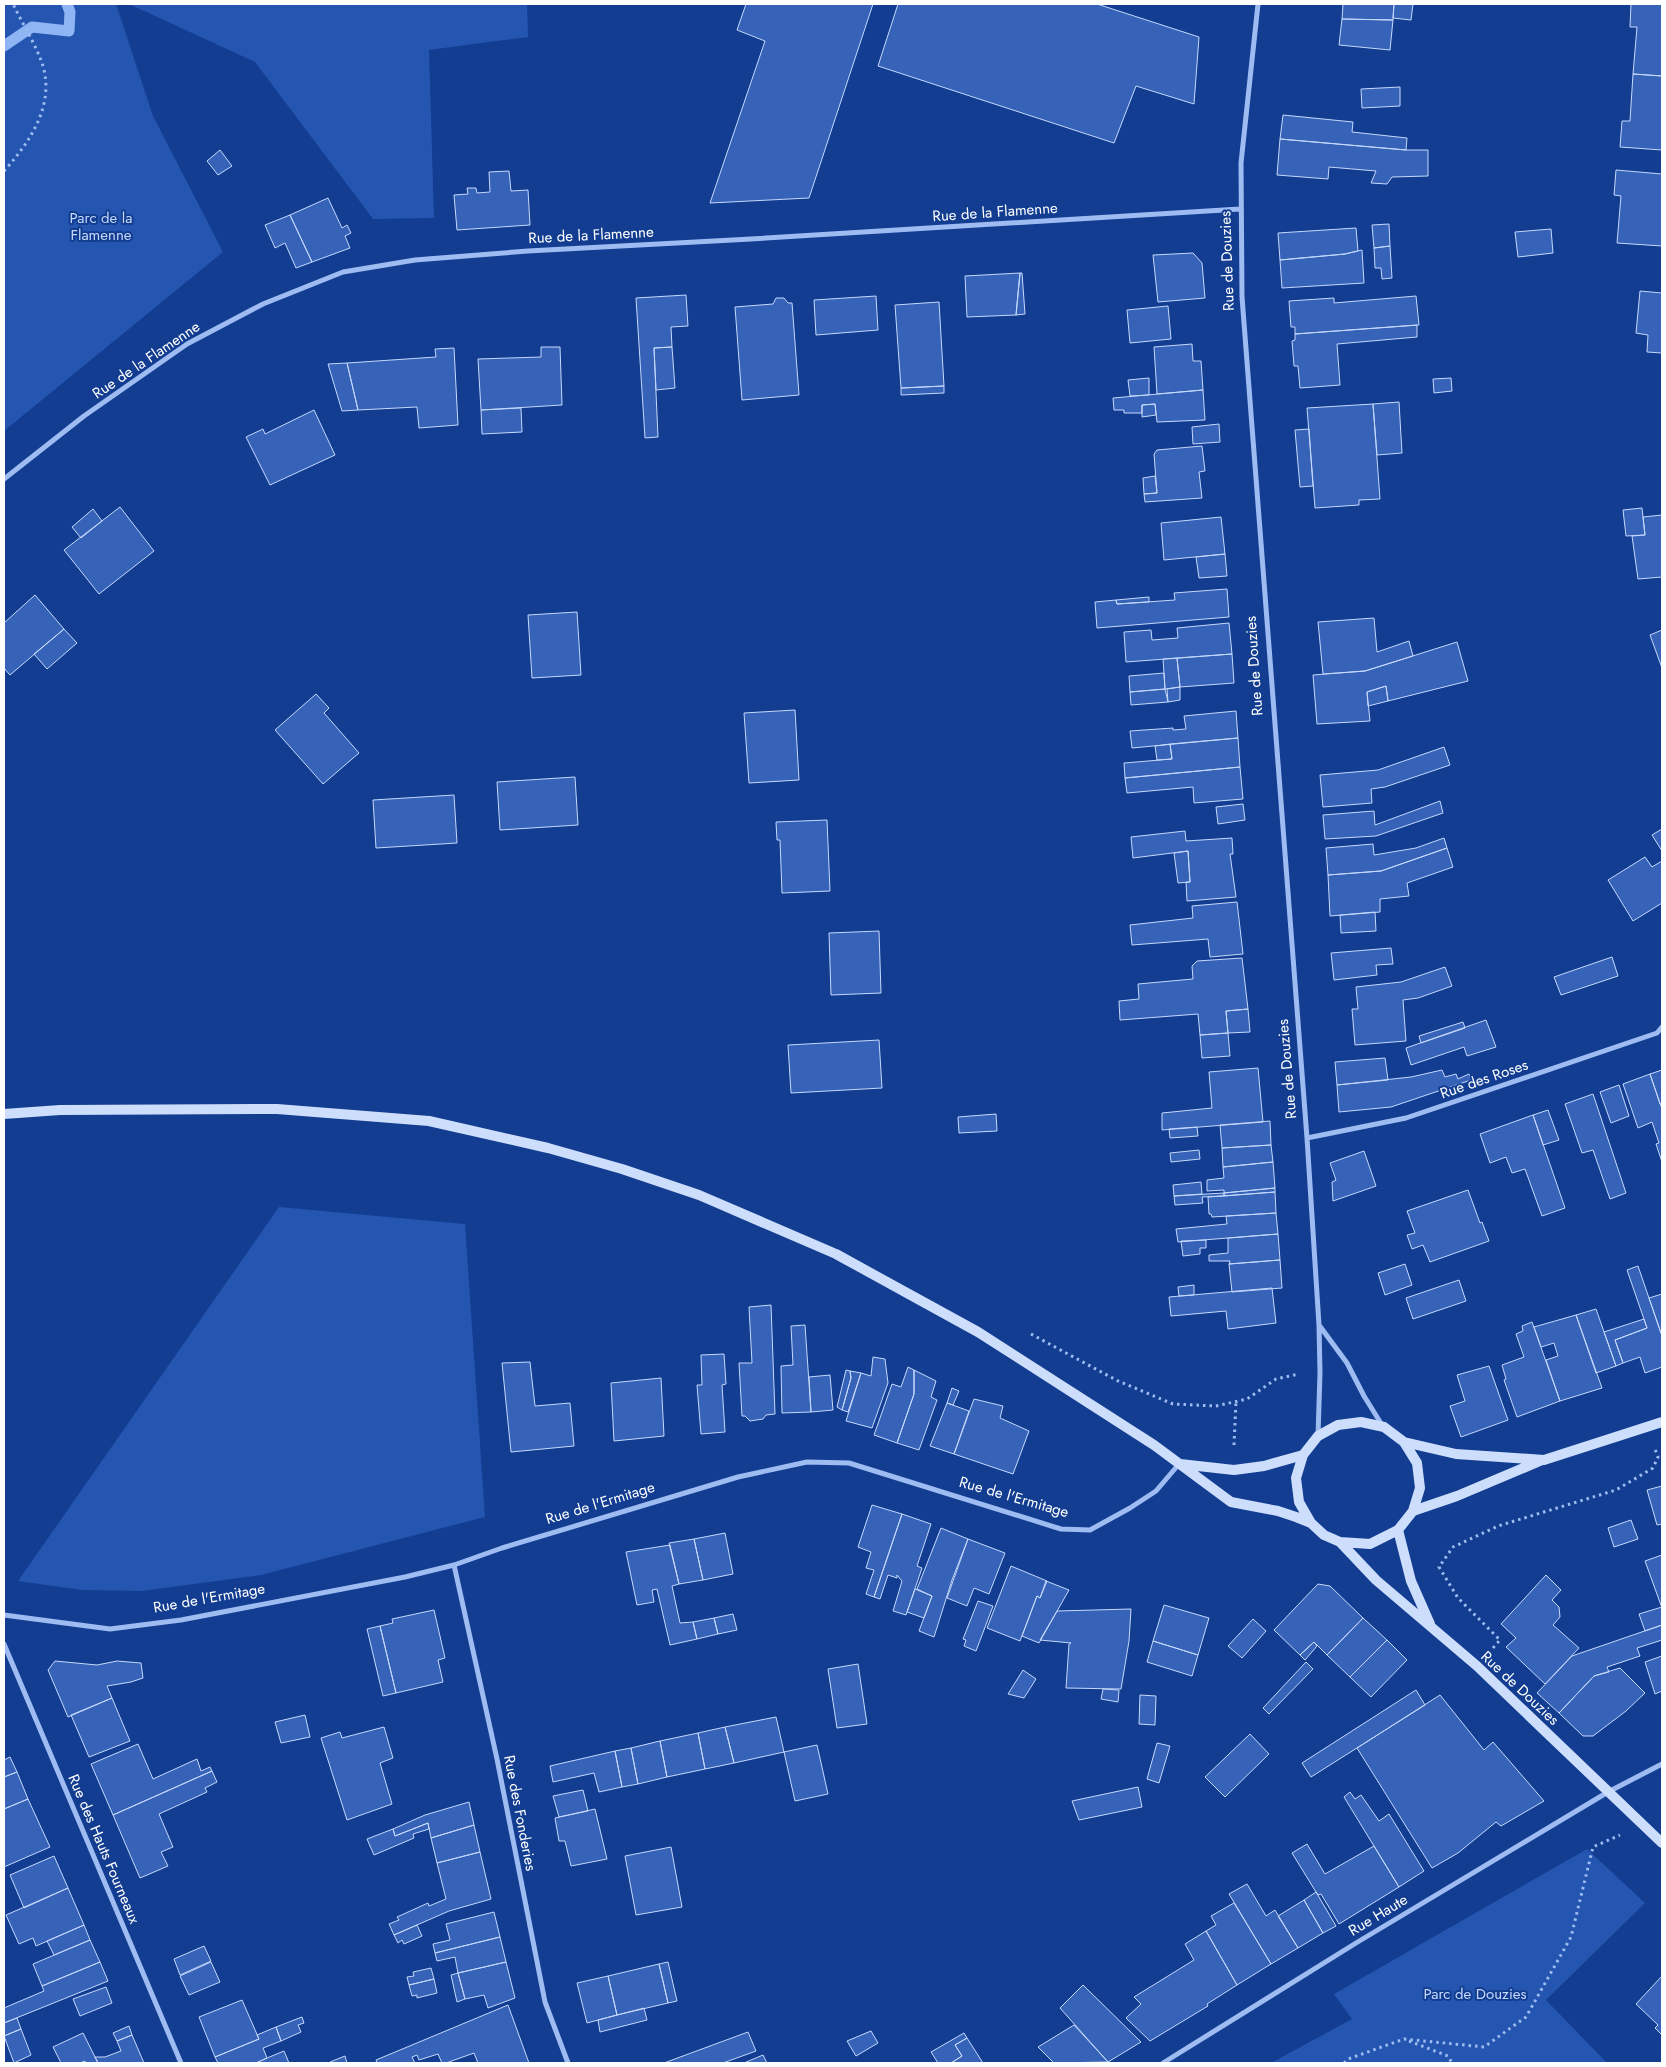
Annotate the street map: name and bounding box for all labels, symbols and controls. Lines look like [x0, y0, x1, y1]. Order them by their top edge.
street label: Rue de la Flamenne [932, 197, 1059, 227]
park label: Parc de la Flamenne [69, 207, 133, 246]
street label: Rue de Douzies [1214, 211, 1240, 311]
street label: Rue de la Flamenne [528, 221, 655, 249]
street label: Rue de la Flamenne [88, 316, 204, 404]
street label: Rue de Douzies [1240, 615, 1268, 717]
street label: Rue de Douzies [1272, 1018, 1302, 1120]
street label: Rue des Roses [1437, 1054, 1531, 1104]
street label: Rue de l'Ermitage [957, 1471, 1072, 1523]
street label: Rue de l'Ermitage [543, 1476, 658, 1530]
street label: Rue de l'Ermitage [151, 1577, 267, 1619]
street label: Rue de Douzies [1476, 1646, 1564, 1730]
street label: Rue des Fonderies [498, 1753, 542, 1873]
street label: Rue des Hauts Fourneaux [63, 1771, 146, 1928]
street label: Rue Haute [1344, 1889, 1412, 1941]
park label: Parc de Douzies [1423, 1983, 1527, 2005]

